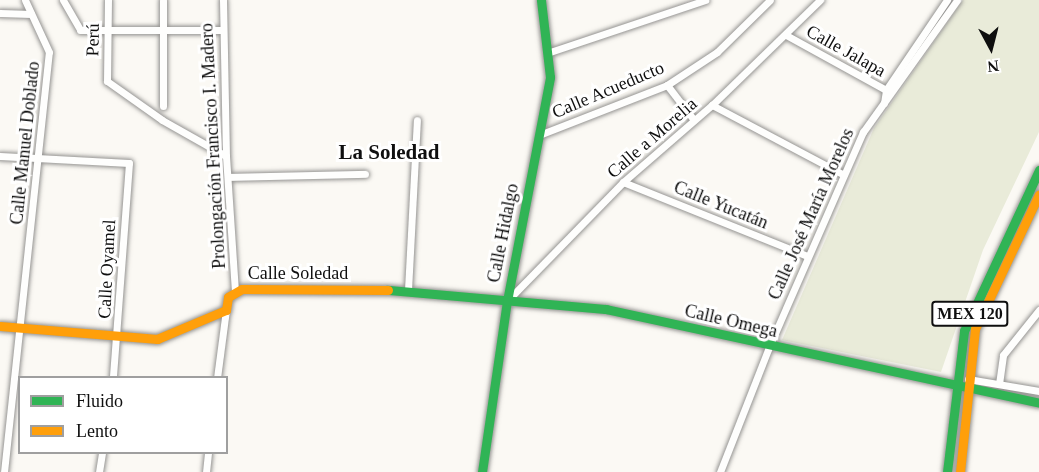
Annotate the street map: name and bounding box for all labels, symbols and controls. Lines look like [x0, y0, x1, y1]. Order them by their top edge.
north arrow [961, 18, 1021, 78]
street label: Calle Jalapa [803, 20, 889, 82]
street label: Perú [82, 23, 104, 57]
street label: Prolongación Francisco I. Madero [196, 23, 230, 269]
street label: Calle Acueducto [548, 57, 668, 123]
text: N [986, 57, 1000, 76]
street label: Calle Manuel Doblado [6, 60, 44, 226]
street label: Calle a Morelia [603, 93, 701, 183]
street label: Calle José María Morelos [763, 125, 859, 303]
district label: La Soledad [339, 139, 439, 165]
street label: Calle Yucatán [670, 176, 772, 234]
street label: Calle Hidalgo [483, 182, 523, 284]
street label: Calle Oyamel [94, 219, 120, 319]
street label: Calle Soledad [248, 262, 348, 284]
street label: Calle Omega [683, 300, 779, 342]
road number: MEX 120 [931, 301, 1009, 327]
legend [18, 376, 228, 454]
text: Fluido [76, 391, 123, 411]
text: Lento [76, 421, 118, 441]

